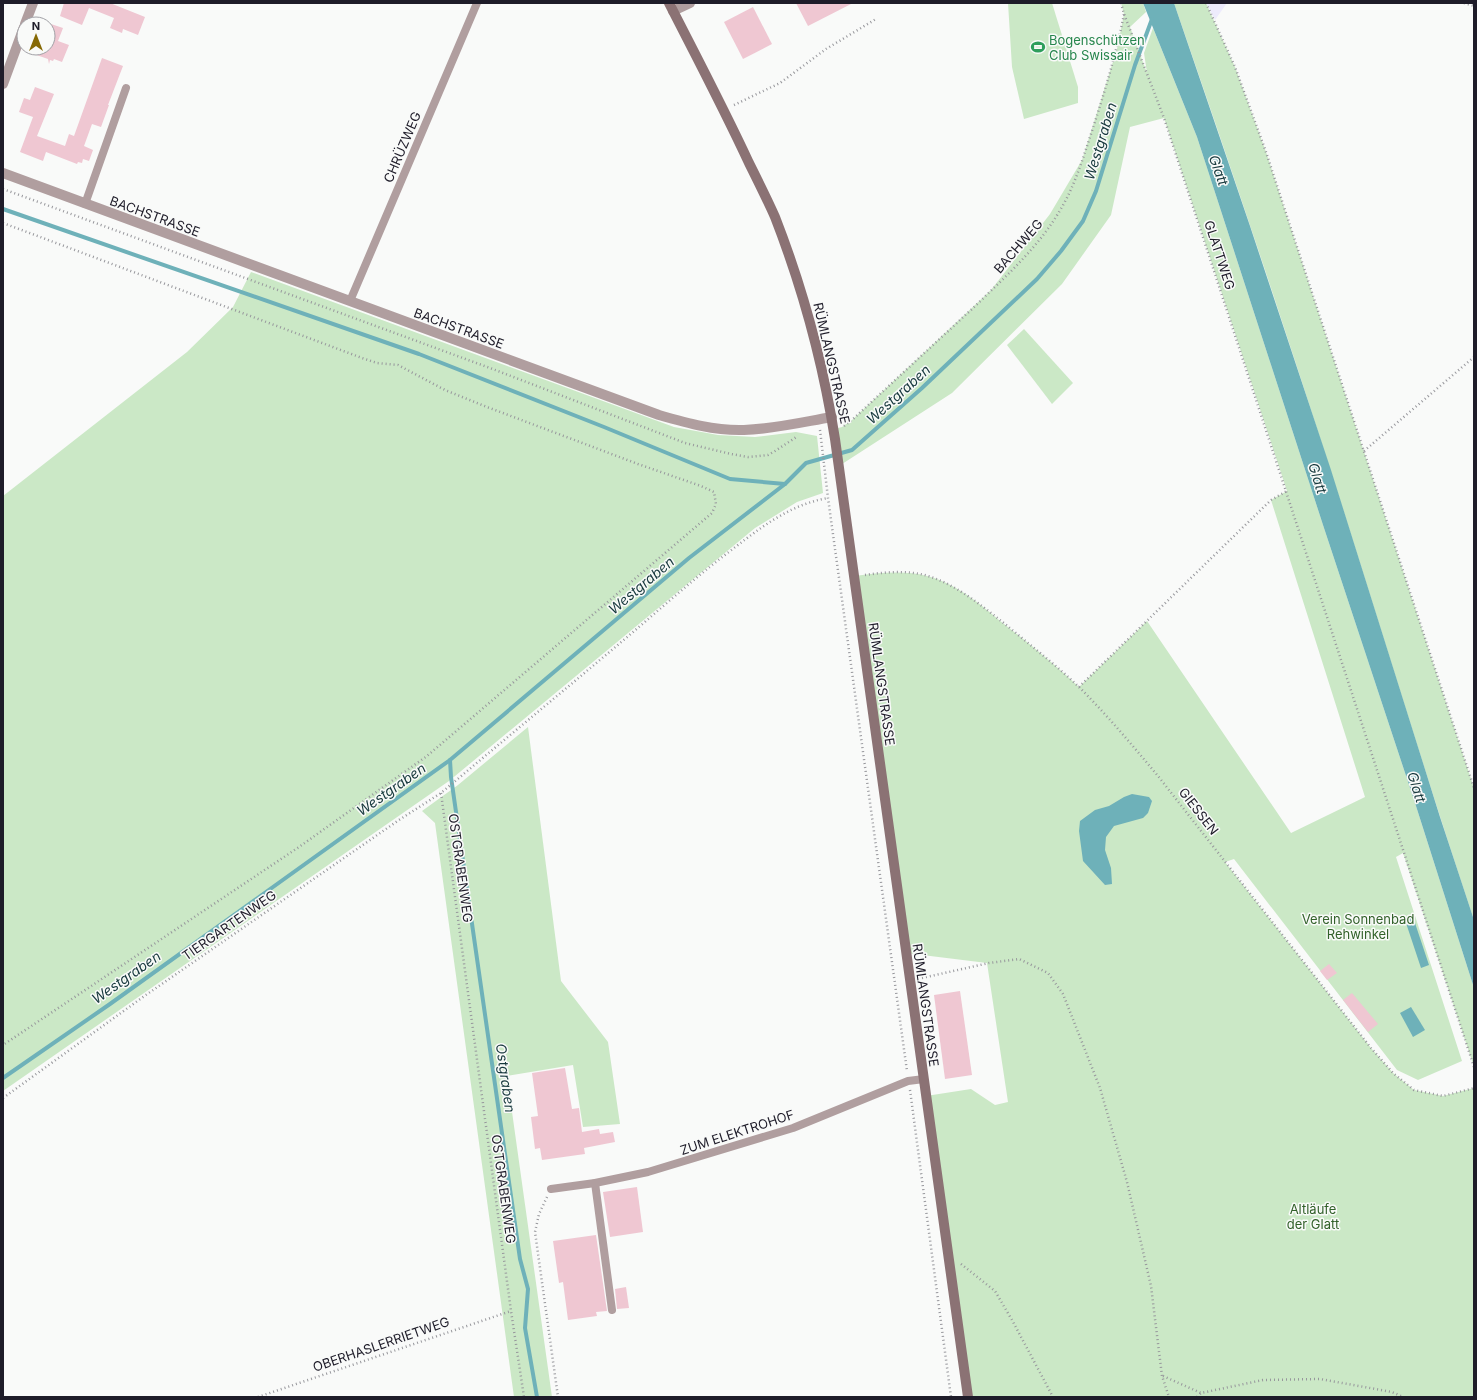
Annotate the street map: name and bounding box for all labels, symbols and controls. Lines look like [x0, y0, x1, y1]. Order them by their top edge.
north arrow [16, 16, 56, 56]
text: N [32, 19, 40, 33]
place label: Bogenschützen Club Swissair [1049, 32, 1145, 63]
sports icon: Bogenschützen Club Swissair [1030, 39, 1046, 55]
water label: Westgraben [1080, 100, 1120, 182]
street label: CHRÜZWEG [380, 109, 424, 185]
water label: Glatt [1206, 152, 1232, 188]
street label: BACHSTRASSE [108, 192, 202, 240]
street label: BACHWEG [990, 216, 1046, 276]
street label: GLATTWEG [1201, 218, 1239, 292]
street label: RÜMLANGSTRASSE [810, 301, 854, 425]
street label: BACHSTRASSE [412, 304, 506, 352]
water label: Westgraben [863, 361, 933, 427]
water label: Glatt [1305, 460, 1331, 496]
water label: Westgraben [605, 553, 677, 617]
street label: RÜMLANGSTRASSE [865, 621, 899, 747]
water label: Westgraben [353, 759, 429, 819]
water label: Glatt [1404, 769, 1430, 805]
street label: GIESSEN [1176, 784, 1222, 838]
street label: OSTGRABENWEG [445, 813, 477, 923]
street label: TIERGARTENWEG [179, 887, 279, 963]
park label: Verein Sonnenbad Rehwinkel [1302, 911, 1414, 942]
street label: RÜMLANGSTRASSE [909, 942, 943, 1068]
water label: Westgraben [88, 947, 164, 1007]
water label: Ostgraben [493, 1042, 519, 1114]
street label: ZUM ELEKTROHOF [678, 1106, 796, 1158]
street label: OSTGRABENWEG [488, 1134, 520, 1244]
park label: Altläufe der Glatt [1287, 1201, 1339, 1232]
street label: OBERHASLERRIETWEG [311, 1313, 451, 1375]

